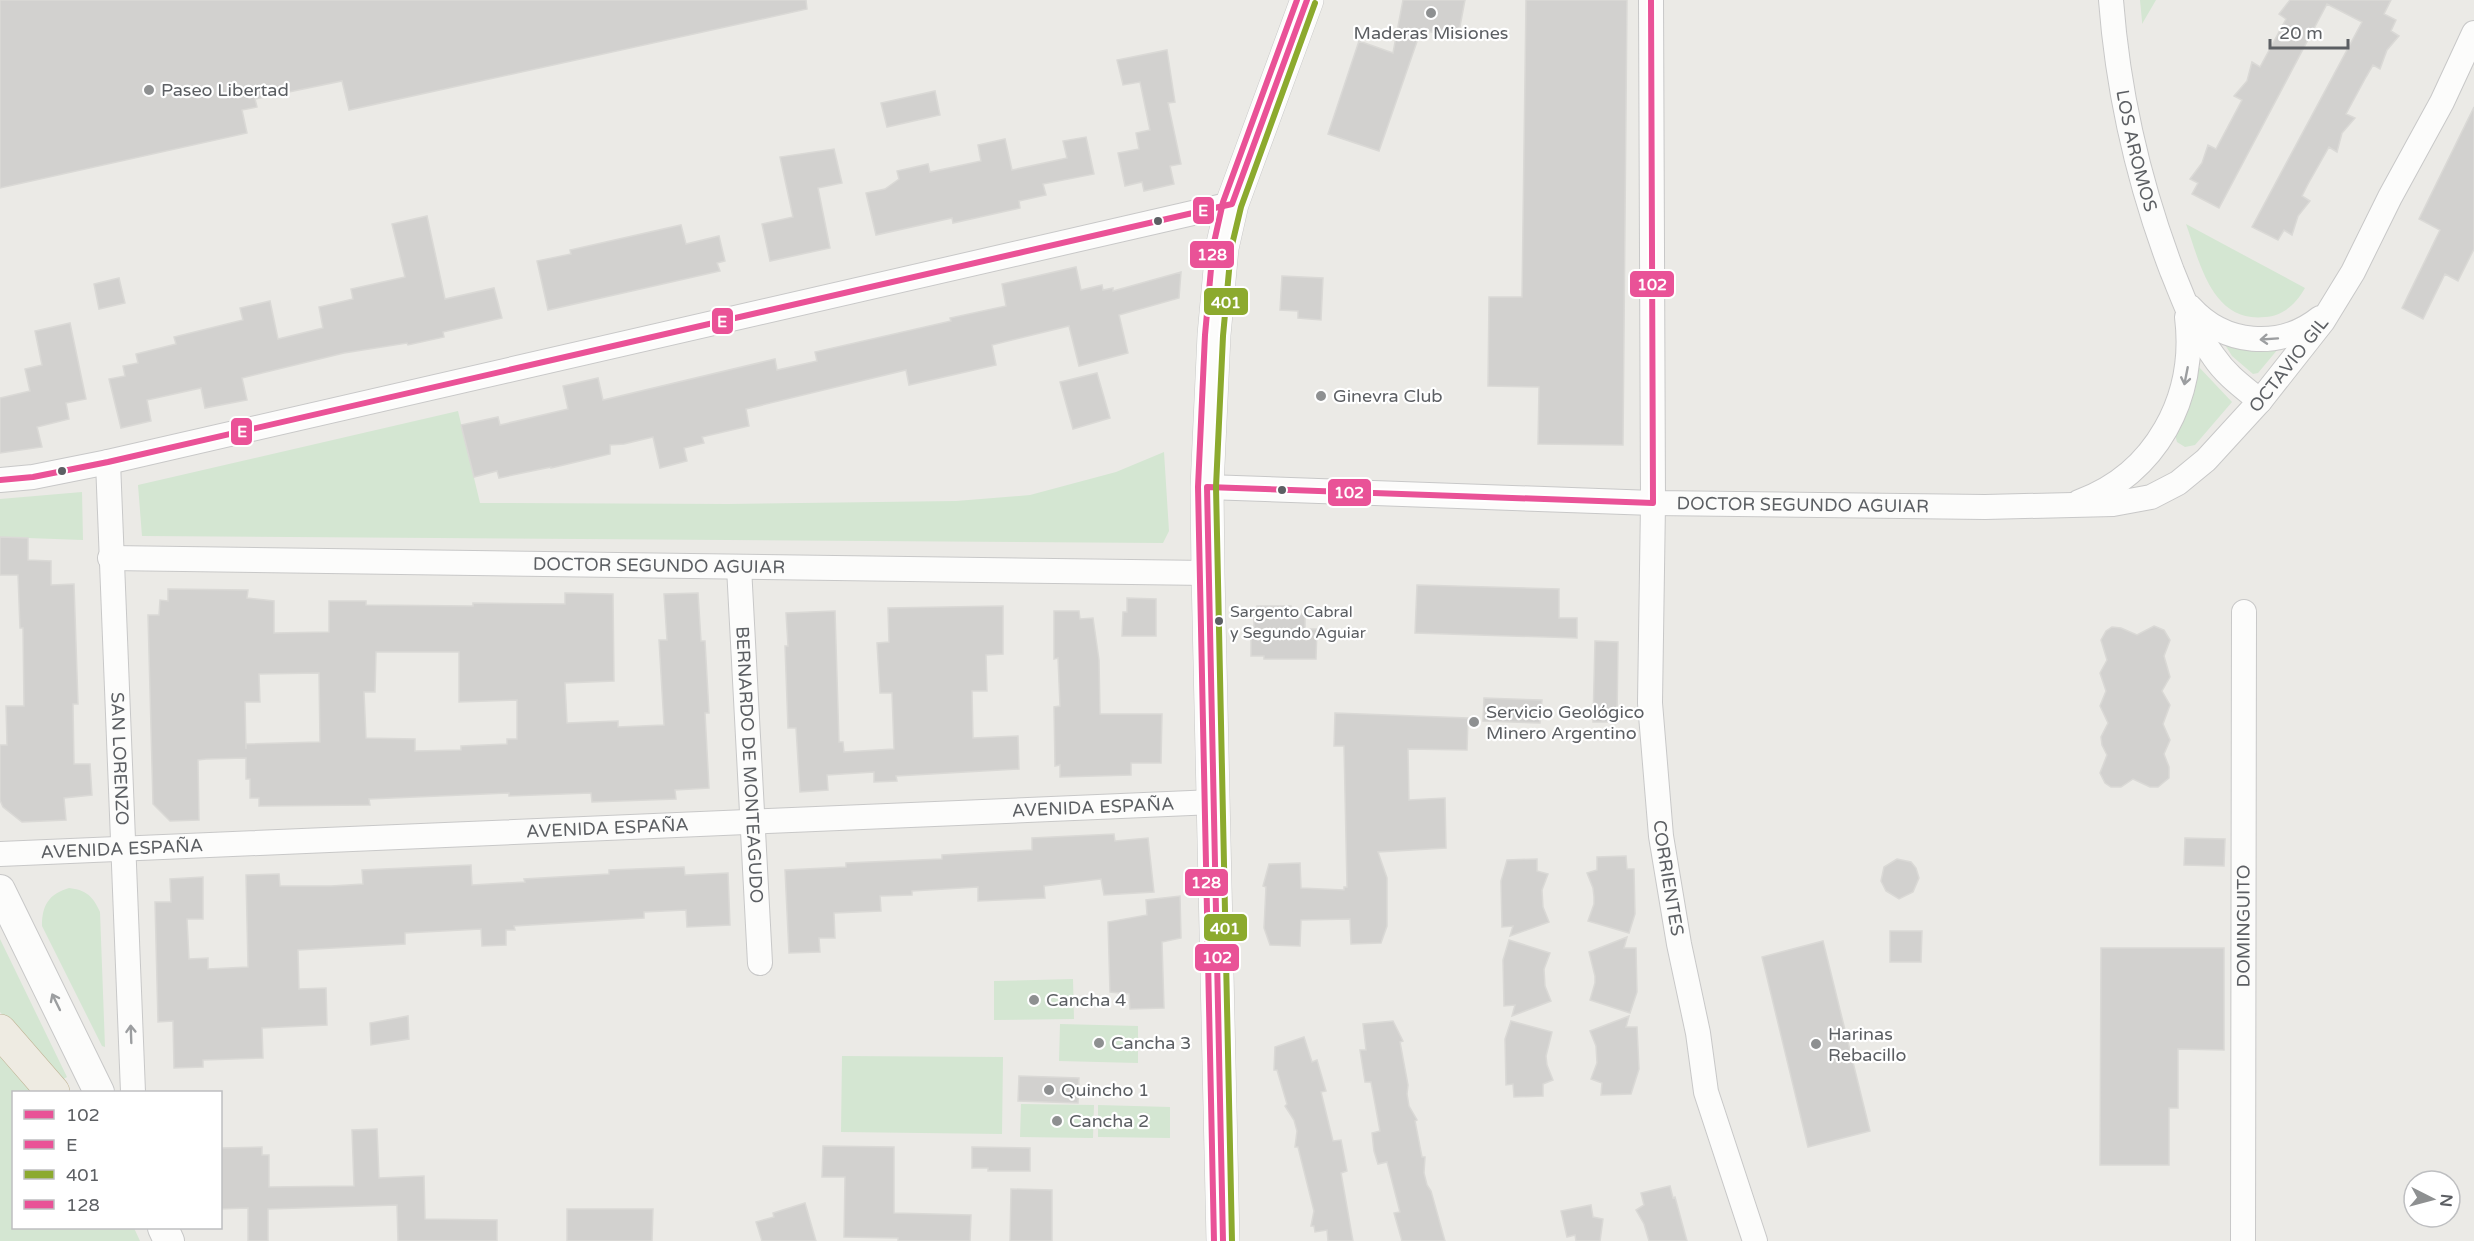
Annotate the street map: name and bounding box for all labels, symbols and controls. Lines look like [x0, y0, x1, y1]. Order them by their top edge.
marker: Maderas Misiones [1424, 6, 1438, 20]
scale bar [2270, 12, 2348, 50]
place label: Maderas Misiones [1354, 22, 1508, 44]
text: 20 m [2279, 22, 2323, 44]
place label: Paseo Libertad [161, 79, 289, 101]
marker: Paseo Libertad [142, 83, 156, 97]
street label: LOS AROMOS [2111, 88, 2162, 214]
line badge: E [1192, 196, 1215, 225]
text: E [1198, 201, 1208, 221]
unlabelled marker [1152, 215, 1164, 227]
line badge: 128 [1189, 240, 1235, 269]
text: 128 [1197, 245, 1227, 265]
line badge: 102 [1629, 270, 1675, 298]
text: 102 [1637, 275, 1667, 295]
line badge: 401 [1203, 287, 1249, 316]
text: 401 [1211, 293, 1241, 313]
line badge: E [711, 307, 734, 335]
text: E [717, 312, 727, 332]
street label: OCTAVIO GIL [2244, 312, 2334, 417]
one-way arrow [2259, 333, 2279, 344]
one-way arrow [2180, 366, 2191, 385]
place label: Ginevra Club [1333, 385, 1443, 407]
marker: Ginevra Club [1314, 389, 1328, 403]
line badge: E [230, 417, 253, 446]
text: E [237, 422, 247, 442]
unlabelled marker [56, 465, 68, 477]
line badge: 102 [1327, 478, 1372, 507]
text: 102 [1334, 483, 1364, 503]
unlabelled marker [1276, 484, 1288, 496]
street label: DOCTOR SEGUNDO AGUIAR [1676, 492, 1929, 517]
street label: DOCTOR SEGUNDO AGUIAR [533, 553, 785, 578]
place label: Sargento Cabral y Segundo Aguiar [1230, 602, 1367, 643]
marker: Sargento Cabral y Segundo Aguiar [1213, 615, 1225, 627]
street label: BERNARDO DE MONTEAGUDO [731, 626, 768, 904]
street label: SAN LORENZO [106, 692, 133, 826]
place label: Servicio Geológico Minero Argentino [1486, 701, 1644, 744]
marker: Servicio Geológico Minero Argentino [1467, 715, 1481, 729]
street label: AVENIDA ESPAÑA [1011, 793, 1175, 822]
street label: AVENIDA ESPAÑA [526, 814, 689, 842]
street label: CORRIENTES [1649, 819, 1688, 937]
street label: AVENIDA ESPAÑA [40, 834, 204, 863]
street label: DOMINGUITO [2232, 865, 2255, 987]
line badge: 128 [1184, 868, 1229, 897]
text: 128 [1191, 873, 1221, 893]
line badge: 401 [1203, 913, 1248, 942]
text: 401 [1210, 919, 1240, 939]
line badge: 102 [1194, 943, 1240, 972]
text: 102 [1202, 948, 1232, 968]
place label: Cancha 4 [1046, 989, 1126, 1011]
one-way arrow [49, 993, 61, 1011]
marker: Cancha 4 [1027, 993, 1041, 1007]
place label: Harinas Rebacillo [1828, 1023, 1907, 1066]
one-way arrow [125, 1025, 136, 1045]
place label: Cancha 3 [1111, 1032, 1191, 1054]
marker: Cancha 3 [1092, 1036, 1106, 1050]
marker: Harinas Rebacillo [1809, 1037, 1823, 1051]
place label: Quincho 1 [1061, 1079, 1149, 1101]
marker: Quincho 1 [1042, 1083, 1056, 1097]
legend [12, 1091, 222, 1229]
text: 102 [66, 1104, 100, 1126]
place label: Cancha 2 [1069, 1110, 1149, 1132]
marker: Cancha 2 [1050, 1114, 1064, 1128]
text: E [66, 1134, 77, 1156]
text: 401 [66, 1164, 100, 1186]
north arrow [2402, 1169, 2462, 1229]
text: N [2435, 1193, 2457, 1208]
text: 128 [66, 1194, 100, 1216]

